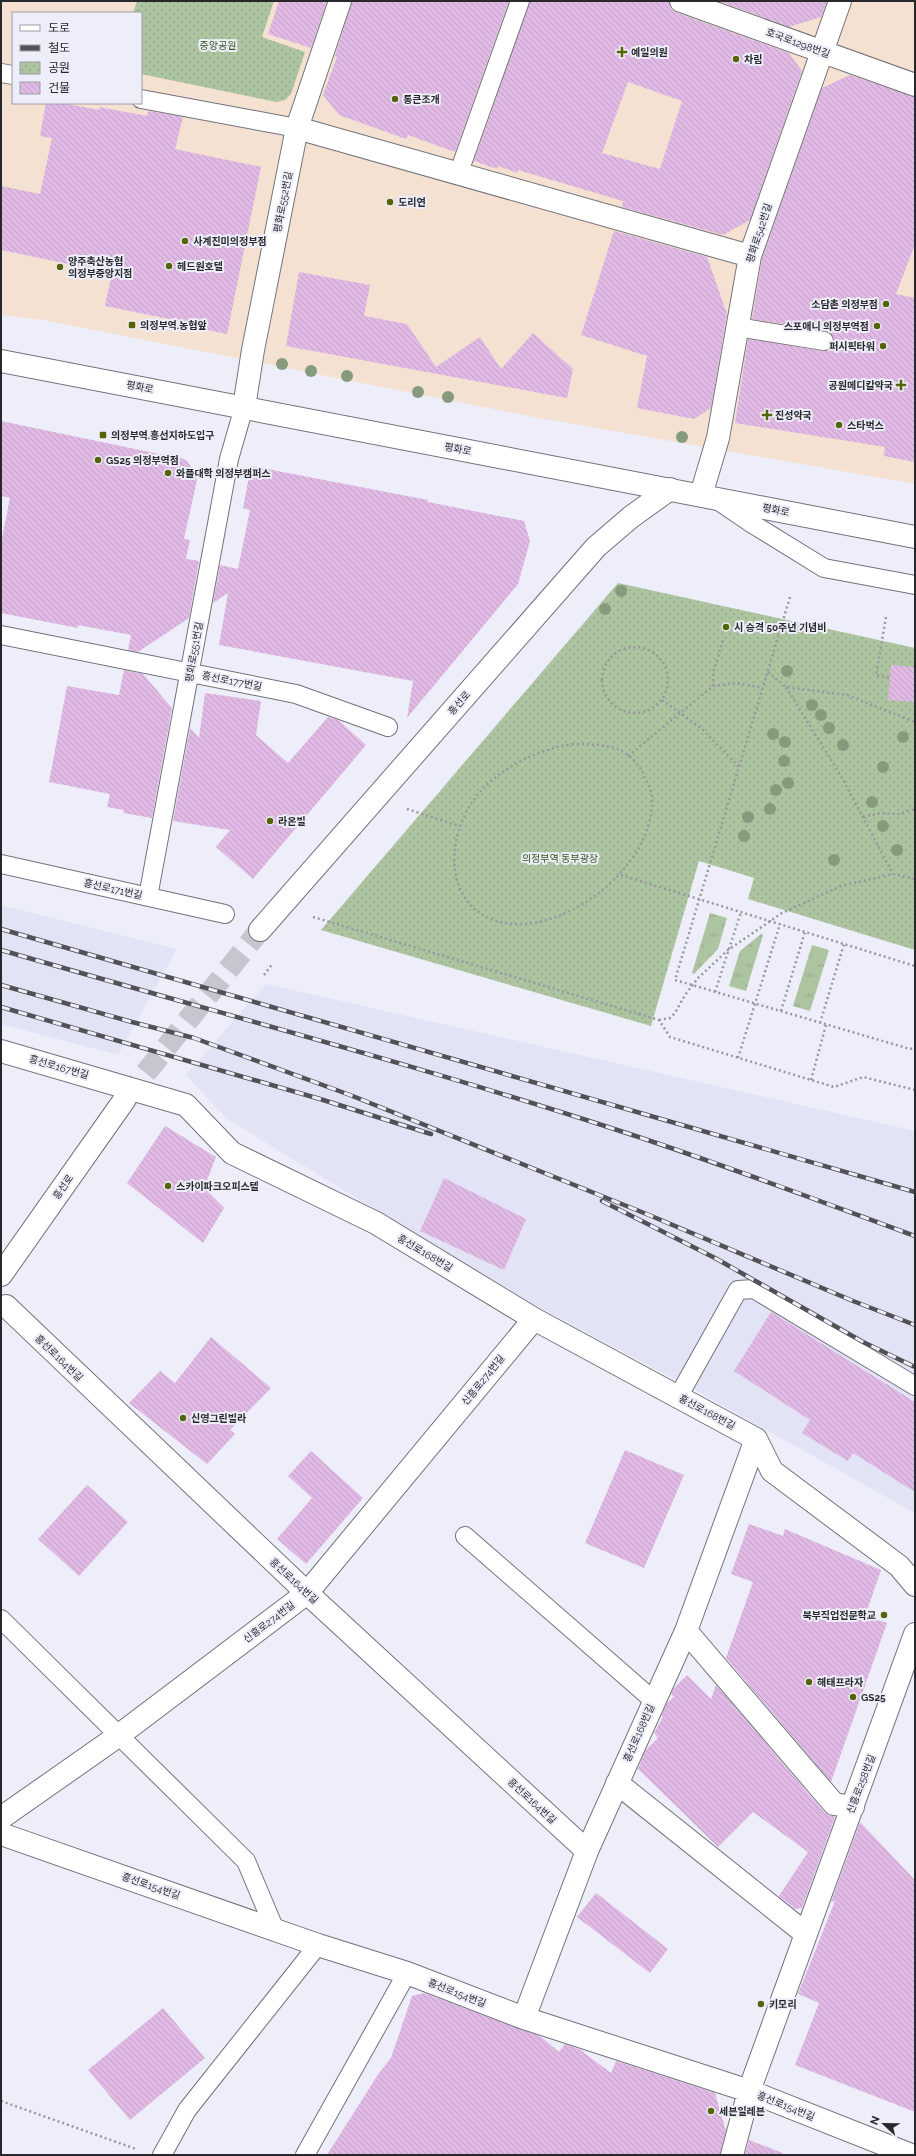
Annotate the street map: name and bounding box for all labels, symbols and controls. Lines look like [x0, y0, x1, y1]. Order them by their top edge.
legend [12, 12, 142, 104]
text: 도로 [48, 21, 70, 35]
street label: 호국로1298번길 [765, 26, 831, 60]
park label: 중앙공원 [200, 40, 236, 51]
text: 철도 [48, 41, 70, 55]
marker: 예일의원 [616, 46, 628, 58]
place label: 예일의원 [631, 47, 668, 58]
marker: 차림 [731, 54, 741, 64]
place label: 차림 [744, 54, 762, 65]
text: 공원 [48, 61, 70, 75]
text: 건물 [48, 81, 70, 95]
marker: 통큰조개 [390, 94, 400, 104]
place label: 통큰조개 [403, 94, 440, 105]
street label: 평화로552번길 [272, 170, 294, 234]
marker: 도리연 [385, 197, 395, 207]
place label: 도리연 [398, 197, 426, 208]
street label: 평화로542번길 [744, 202, 774, 264]
marker: 사계진미의정부점 [180, 236, 190, 246]
place label: 사계진미의정부점 [193, 236, 267, 247]
place label: 양주축산농협 의정부중앙지점 [68, 256, 132, 279]
marker: 헤드원호텔 [164, 261, 174, 271]
place label: 헤드원호텔 [177, 261, 223, 272]
marker: 양주축산농협 의정부중앙지점 [55, 262, 65, 272]
place label: 소담촌 의정부점 [811, 299, 878, 310]
marker: 소담촌 의정부점 [881, 299, 891, 309]
marker: 의정부역.농협앞 [127, 320, 137, 330]
place label: 의정부역.농협앞 [140, 320, 207, 331]
place label: 스포애니 의정부역점 [784, 321, 869, 332]
marker: 스포애니 의정부역점 [872, 321, 882, 331]
place label: 퍼시픽타워 [829, 341, 875, 352]
marker: 퍼시픽타워 [878, 341, 888, 351]
street label: 평화로 [125, 379, 155, 395]
place label: 공원메디칼약국 [829, 380, 893, 391]
marker: 공원메디칼약국 [896, 380, 906, 390]
marker: 진성약국 [762, 410, 772, 420]
place label: 진성약국 [775, 410, 812, 421]
marker: 스타벅스 [834, 420, 844, 430]
place label: 스타벅스 [847, 420, 884, 431]
marker: 의정부역.흥선지하도입구 [98, 430, 108, 440]
place label: 의정부역.흥선지하도입구 [111, 430, 214, 441]
street label: 평화로 [443, 441, 473, 457]
marker: GS25 의정부역점 [93, 455, 103, 465]
place label: GS25 의정부역점 [106, 455, 179, 466]
place label: 와플대학 의정부캠퍼스 [176, 467, 270, 479]
marker: 와플대학 의정부캠퍼스 [163, 468, 173, 478]
street label: 평화로 [761, 502, 791, 518]
street label: 평화로551번길 [183, 621, 205, 683]
marker: 시 승격 50주년 기념비 [721, 622, 731, 632]
place label: 시 승격 50주년 기념비 [734, 622, 826, 633]
street label: 흥선로177번길 [201, 670, 263, 692]
street label: 흥선로 [446, 689, 472, 717]
marker: 라온빌 [265, 816, 275, 826]
place label: 라온빌 [278, 816, 306, 827]
park label: 의정부역 동부광장 [522, 853, 598, 864]
street label: 흥선로171번길 [83, 877, 143, 901]
street label: 흥선로167번길 [28, 1053, 90, 1081]
street label: 흥선로 [51, 1173, 75, 1201]
marker: 스카이파크오피스텔 [163, 1181, 173, 1191]
place label: 스카이파크오피스텔 [176, 1181, 259, 1192]
street label: 흥선로168번길 [395, 1232, 455, 1274]
street label: 흥선로164번길 [33, 1333, 85, 1383]
street label: 신흥로274번길 [459, 1353, 507, 1407]
street label: 흥선로168번길 [677, 1393, 737, 1431]
marker: 신영그린빌라 [178, 1413, 188, 1423]
place label: 신영그린빌라 [191, 1413, 246, 1424]
street label: 흥선로164번길 [268, 1556, 320, 1606]
street label: 신흥로274번길 [241, 1599, 297, 1645]
place label: 북부직업전문학교 [802, 1609, 876, 1621]
marker: 북부직업전문학교 [879, 1610, 889, 1620]
marker: 해태프라자 [804, 1677, 814, 1687]
place label: 해태프라자 [817, 1677, 864, 1688]
marker: GS25 [848, 1692, 858, 1702]
place label: GS25 [861, 1692, 886, 1703]
street label: 흥선로168번길 [621, 1702, 657, 1764]
street label: 신흥로258번길 [845, 1753, 877, 1815]
street label: 흥선로164번길 [506, 1776, 558, 1826]
street label: 흥선로154번길 [120, 1871, 182, 1901]
street label: 흥선로154번길 [426, 1977, 488, 2009]
marker: 키모리 [756, 1999, 766, 2009]
place label: 키모리 [769, 1999, 797, 2010]
street label: 흥선로154번길 [756, 2089, 816, 2123]
north arrow [864, 2104, 904, 2144]
marker: 세븐일레븐 [706, 2106, 716, 2116]
place label: 세븐일레븐 [719, 2106, 765, 2117]
text: N [868, 2114, 883, 2127]

